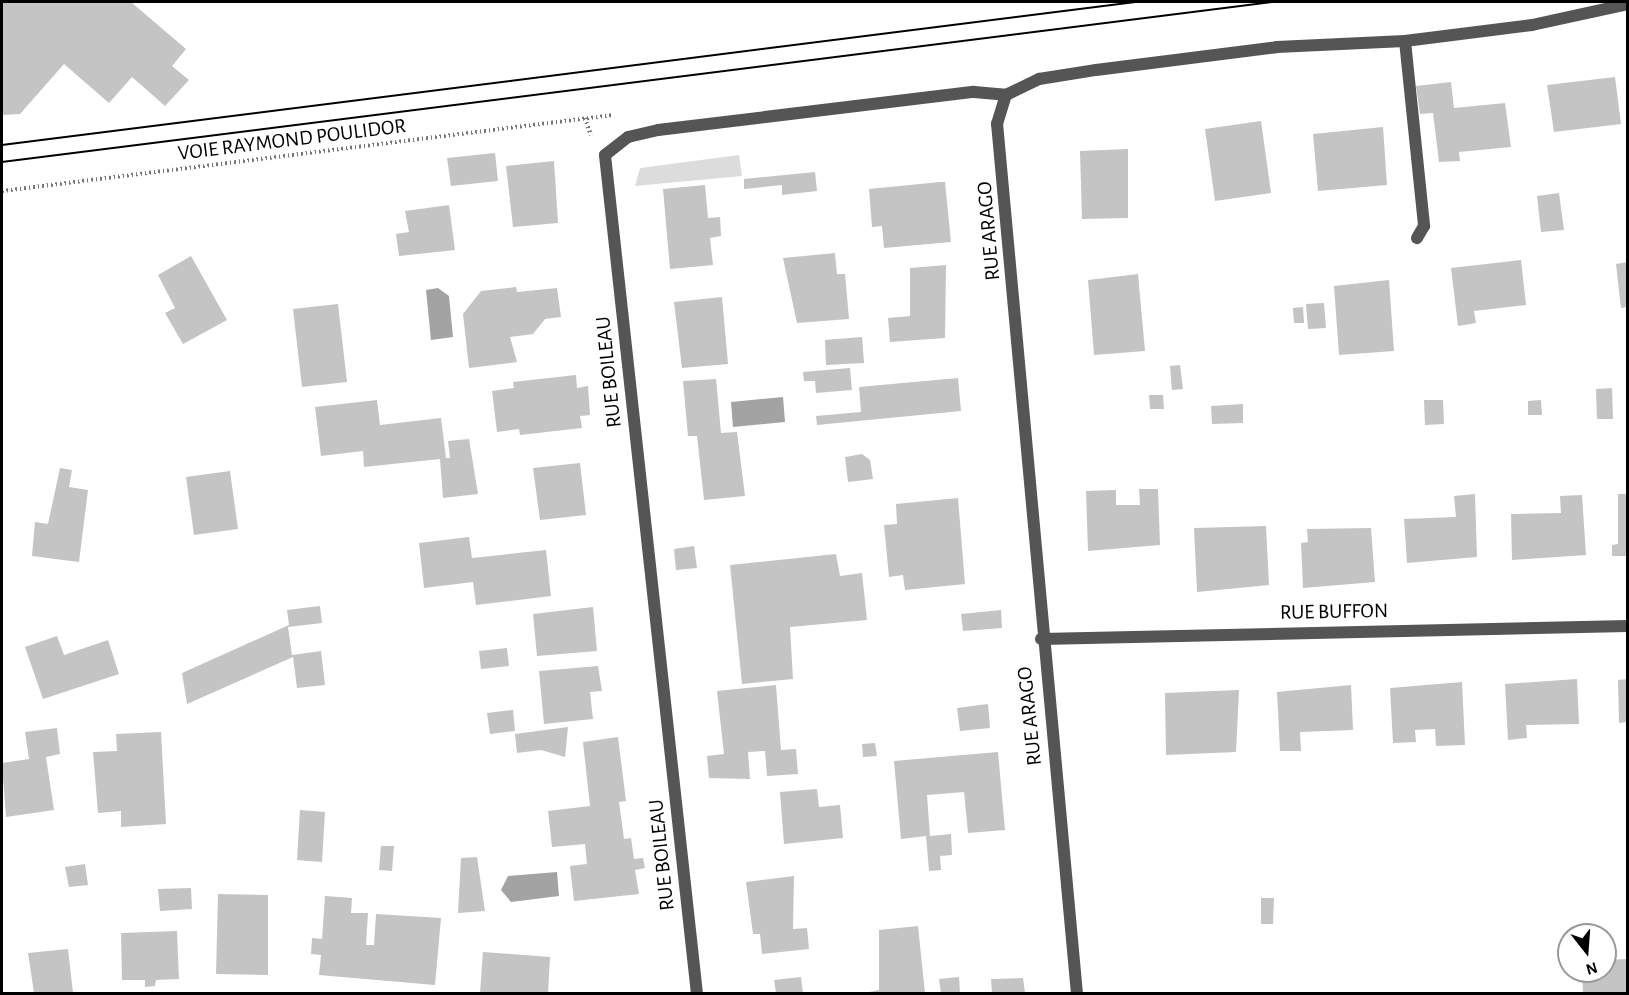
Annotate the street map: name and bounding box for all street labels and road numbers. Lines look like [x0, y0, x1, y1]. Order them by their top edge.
street label: VOIE RAYMOND POULIDOR [177, 114, 407, 166]
street label: RUE ARAGO [972, 180, 1006, 282]
street label: RUE BOILEAU [591, 315, 627, 429]
street label: RUE BUFFON [1280, 598, 1388, 626]
street label: RUE ARAGO [1012, 665, 1048, 767]
street label: RUE BOILEAU [644, 798, 680, 912]

